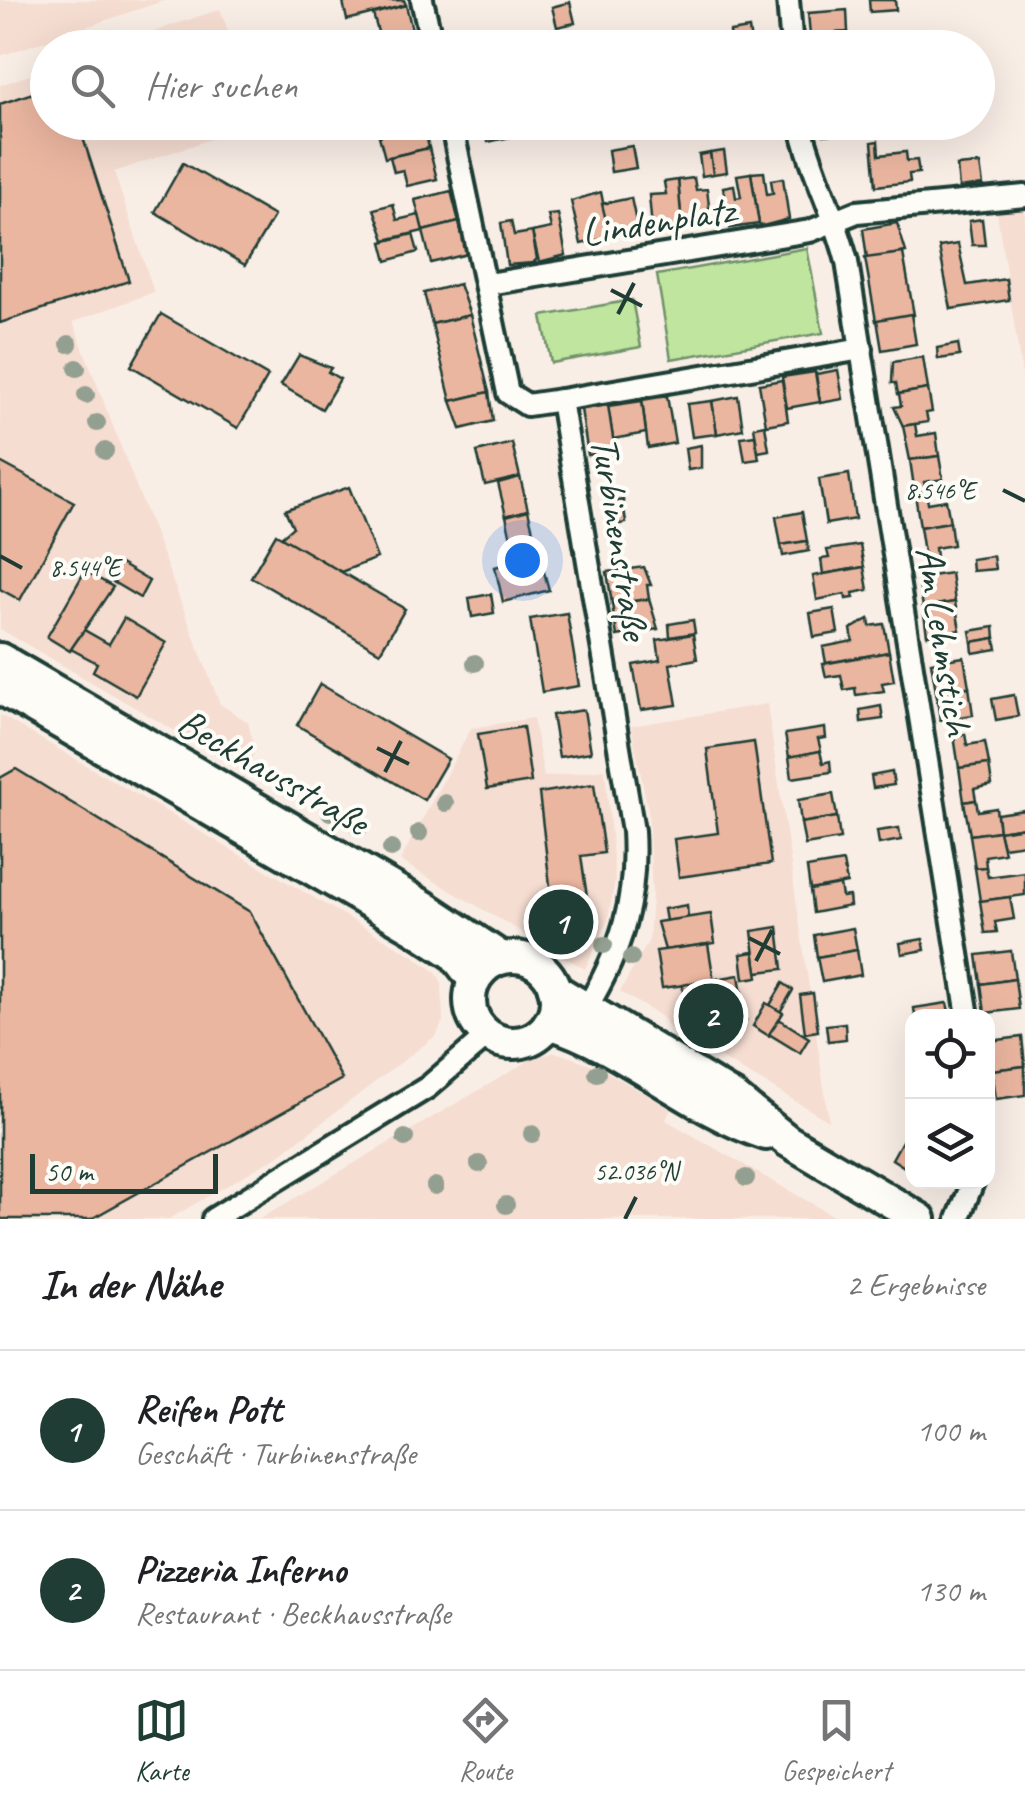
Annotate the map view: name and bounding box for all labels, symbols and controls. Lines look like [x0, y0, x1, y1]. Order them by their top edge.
search box [30, 30, 995, 140]
icon: search [65, 58, 120, 113]
text: Hier suchen [145, 62, 297, 109]
street label: Lindenplatz [578, 184, 742, 258]
street label: Turbinenstraße [579, 433, 661, 646]
text: 8.546°E [905, 475, 978, 507]
your location [497, 535, 548, 586]
street label: Am Lehmstich [904, 543, 984, 741]
text: 8.544°E [50, 552, 123, 584]
street label: Beckhausstraße [168, 697, 380, 848]
pin: 1 [528, 884, 594, 960]
pin: 2 [678, 978, 744, 1054]
map controls [905, 1009, 995, 1189]
button: locate [905, 1009, 995, 1099]
button: layers [905, 1099, 995, 1189]
scale bar [30, 1149, 218, 1194]
text: 50 m [45, 1154, 93, 1189]
text: 52.036°N [594, 1156, 682, 1188]
text: In der Nähe [40, 1258, 221, 1311]
text: 2 Ergebnisse [846, 1264, 985, 1305]
text: Reifen Pott [135, 1386, 282, 1433]
text: 1 [65, 1410, 80, 1451]
text: 100 m [916, 1410, 985, 1451]
text: Geschäft · Turbinenstraße [135, 1433, 416, 1474]
text: Pizzeria Inferno [135, 1546, 346, 1593]
text: 2 [65, 1570, 80, 1611]
text: 130 m [916, 1570, 985, 1611]
text: Restaurant · Beckhausstraße [135, 1593, 451, 1634]
tab: Karte [134, 1693, 189, 1788]
tab: Route [458, 1693, 513, 1788]
tab: Gespeichert [782, 1693, 891, 1788]

